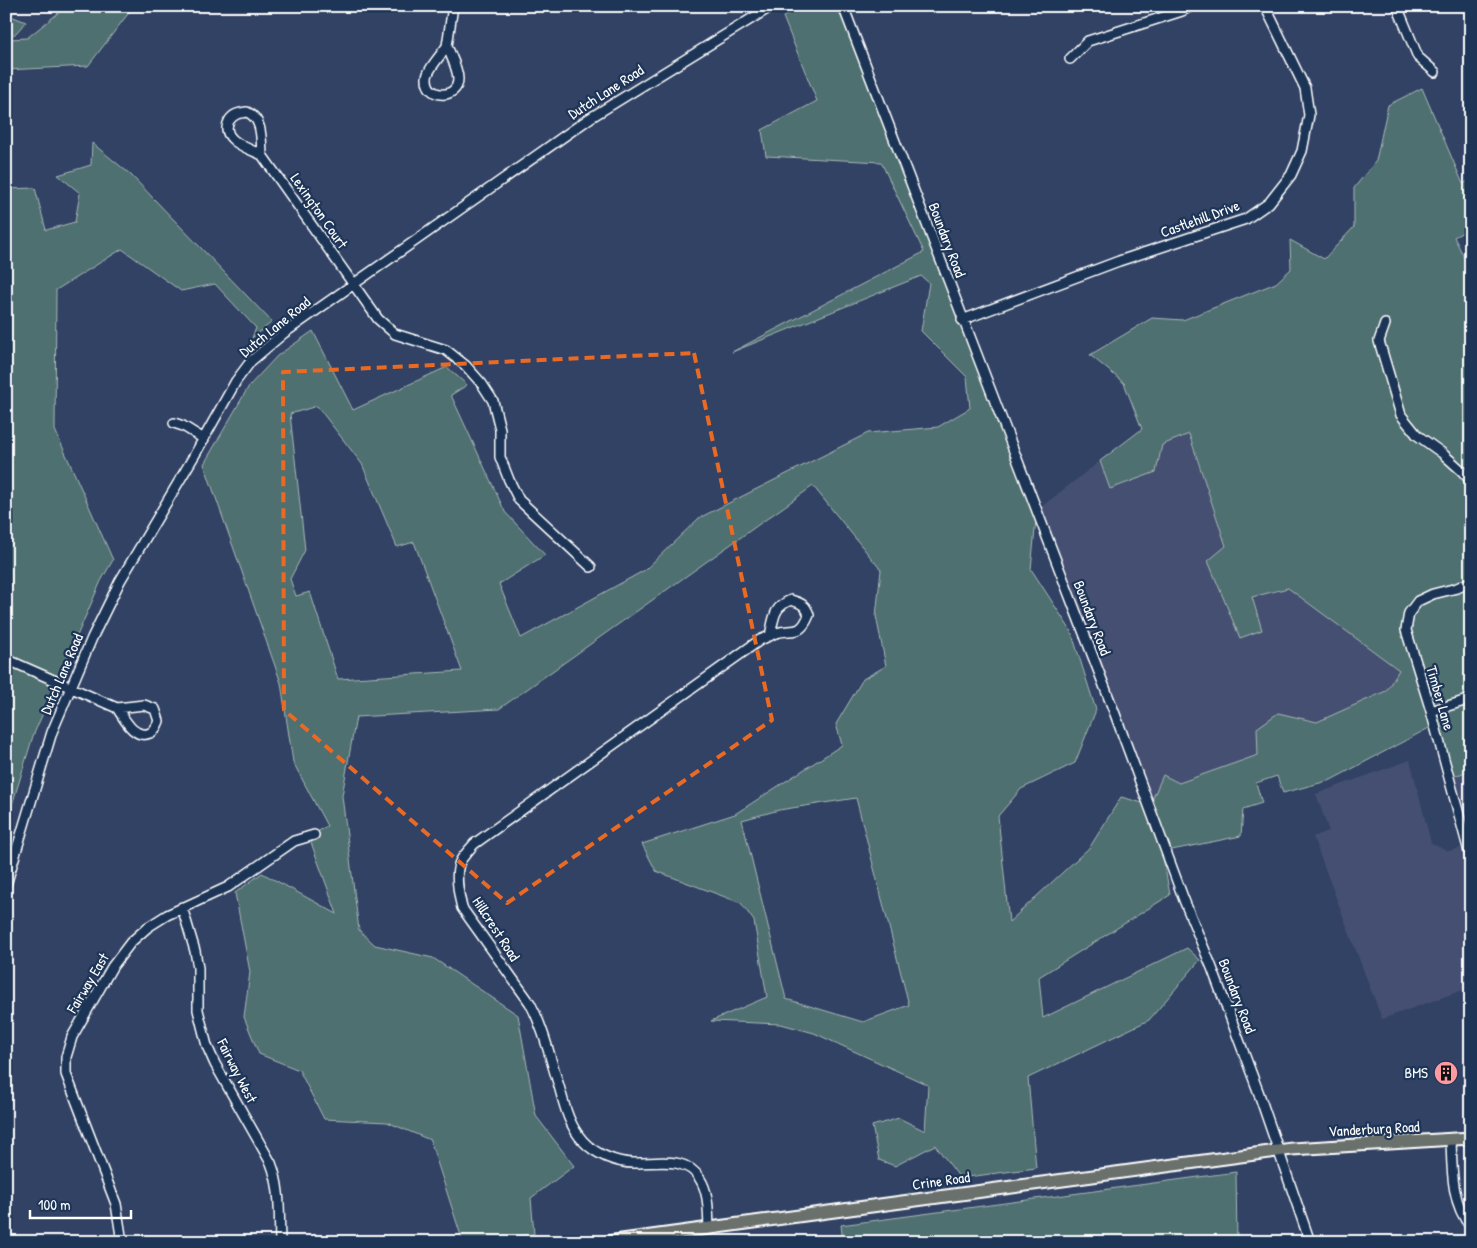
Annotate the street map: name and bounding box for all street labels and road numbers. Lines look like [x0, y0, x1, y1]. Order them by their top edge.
street label: Dutch Lane Road [564, 59, 648, 124]
street label: Lexington Court [286, 169, 354, 253]
street label: Castlehill Drive [1157, 194, 1242, 243]
street label: Boundary Road [924, 199, 971, 280]
street label: Dutch Lane Road [235, 291, 315, 362]
street label: Boundary Road [1069, 577, 1116, 658]
street label: Dutch Lane Road [35, 630, 88, 718]
street label: Timber Lane [1421, 663, 1460, 733]
street label: Hillcrest Road [468, 892, 525, 965]
street label: Fairway East [61, 948, 114, 1018]
street label: Boundary Road [1214, 955, 1261, 1036]
street label: Fairway West [212, 1034, 263, 1107]
street label: Vanderburg Road [1328, 1116, 1420, 1141]
street label: Crine Road [911, 1166, 971, 1195]

